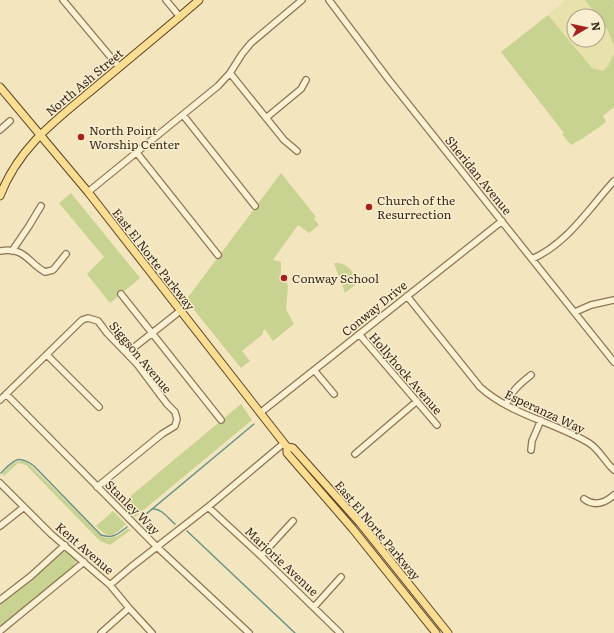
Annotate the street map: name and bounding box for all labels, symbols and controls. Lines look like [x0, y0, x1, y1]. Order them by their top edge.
north arrow [566, 8, 606, 48]
text: N [588, 20, 605, 32]
street label: North Ash Street [41, 44, 127, 120]
place label: North Point Worship Center [89, 121, 180, 153]
marker: North Point Worship Center [76, 132, 86, 142]
street label: Sheridan Avenue [441, 132, 517, 218]
place label: Church of the Resurrection [377, 191, 455, 223]
marker: Church of the Resurrection [364, 202, 374, 212]
street label: East El Norte Parkway [108, 204, 200, 314]
place label: Conway School [292, 269, 379, 287]
marker: Conway School [279, 273, 289, 283]
street label: Conway Drive [337, 276, 411, 340]
street label: Siggson Avenue [105, 317, 177, 397]
street label: Hollyhock Avenue [365, 328, 447, 418]
street label: Esperanza Way [502, 384, 588, 438]
street label: Stanley Way [102, 476, 165, 539]
street label: East El Norte Parkway [331, 476, 425, 584]
street label: Kent Avenue [52, 518, 118, 578]
street label: Marjorie Avenue [241, 522, 323, 600]

